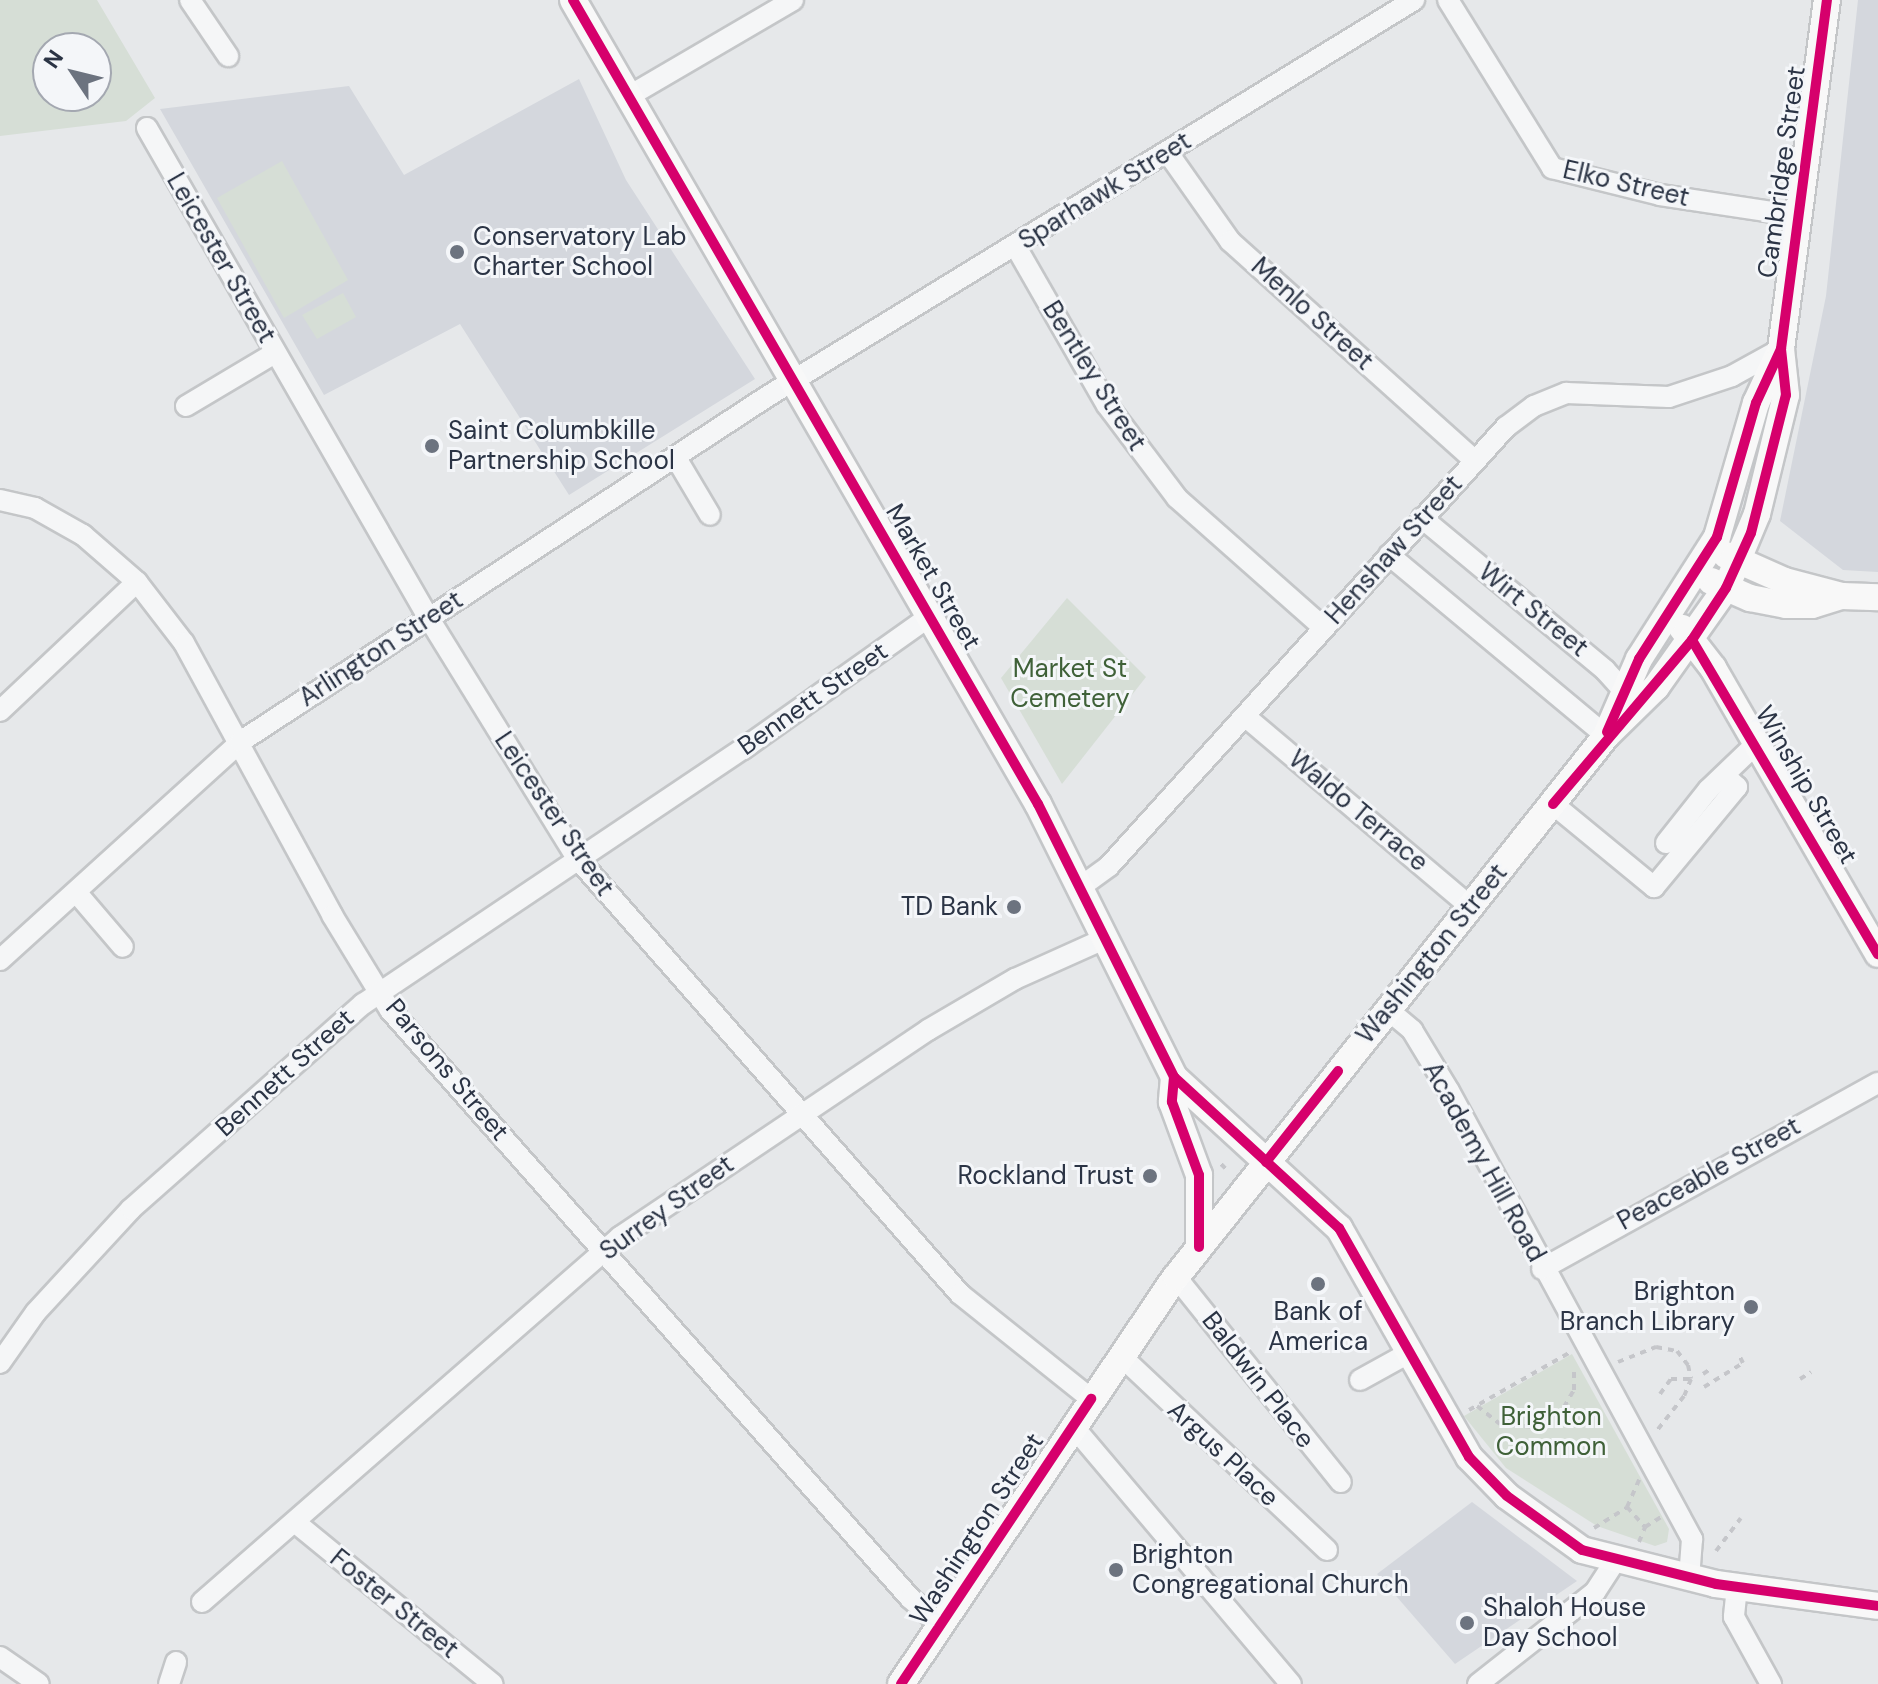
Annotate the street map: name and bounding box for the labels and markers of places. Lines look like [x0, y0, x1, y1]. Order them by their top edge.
place label: Conservatory Lab Charter School [473, 221, 687, 282]
marker: Conservatory Lab Charter School [448, 243, 466, 261]
place label: Saint Columbkille Partnership School [448, 415, 675, 476]
marker: Saint Columbkille Partnership School [423, 437, 441, 455]
place label: TD Bank [901, 891, 998, 923]
marker: TD Bank [1005, 898, 1023, 916]
place label: Rockland Trust [958, 1160, 1134, 1192]
marker: Rockland Trust [1141, 1167, 1159, 1185]
marker: Bank of America [1309, 1275, 1327, 1293]
place label: Brighton Branch Library [1560, 1276, 1735, 1338]
place label: Bank of America [1268, 1296, 1368, 1358]
marker: Brighton Branch Library [1742, 1298, 1760, 1316]
place label: Brighton Congregational Church [1132, 1539, 1409, 1600]
marker: Brighton Congregational Church [1107, 1561, 1125, 1579]
place label: Shaloh House Day School [1483, 1592, 1646, 1654]
marker: Shaloh House Day School [1458, 1614, 1476, 1632]

